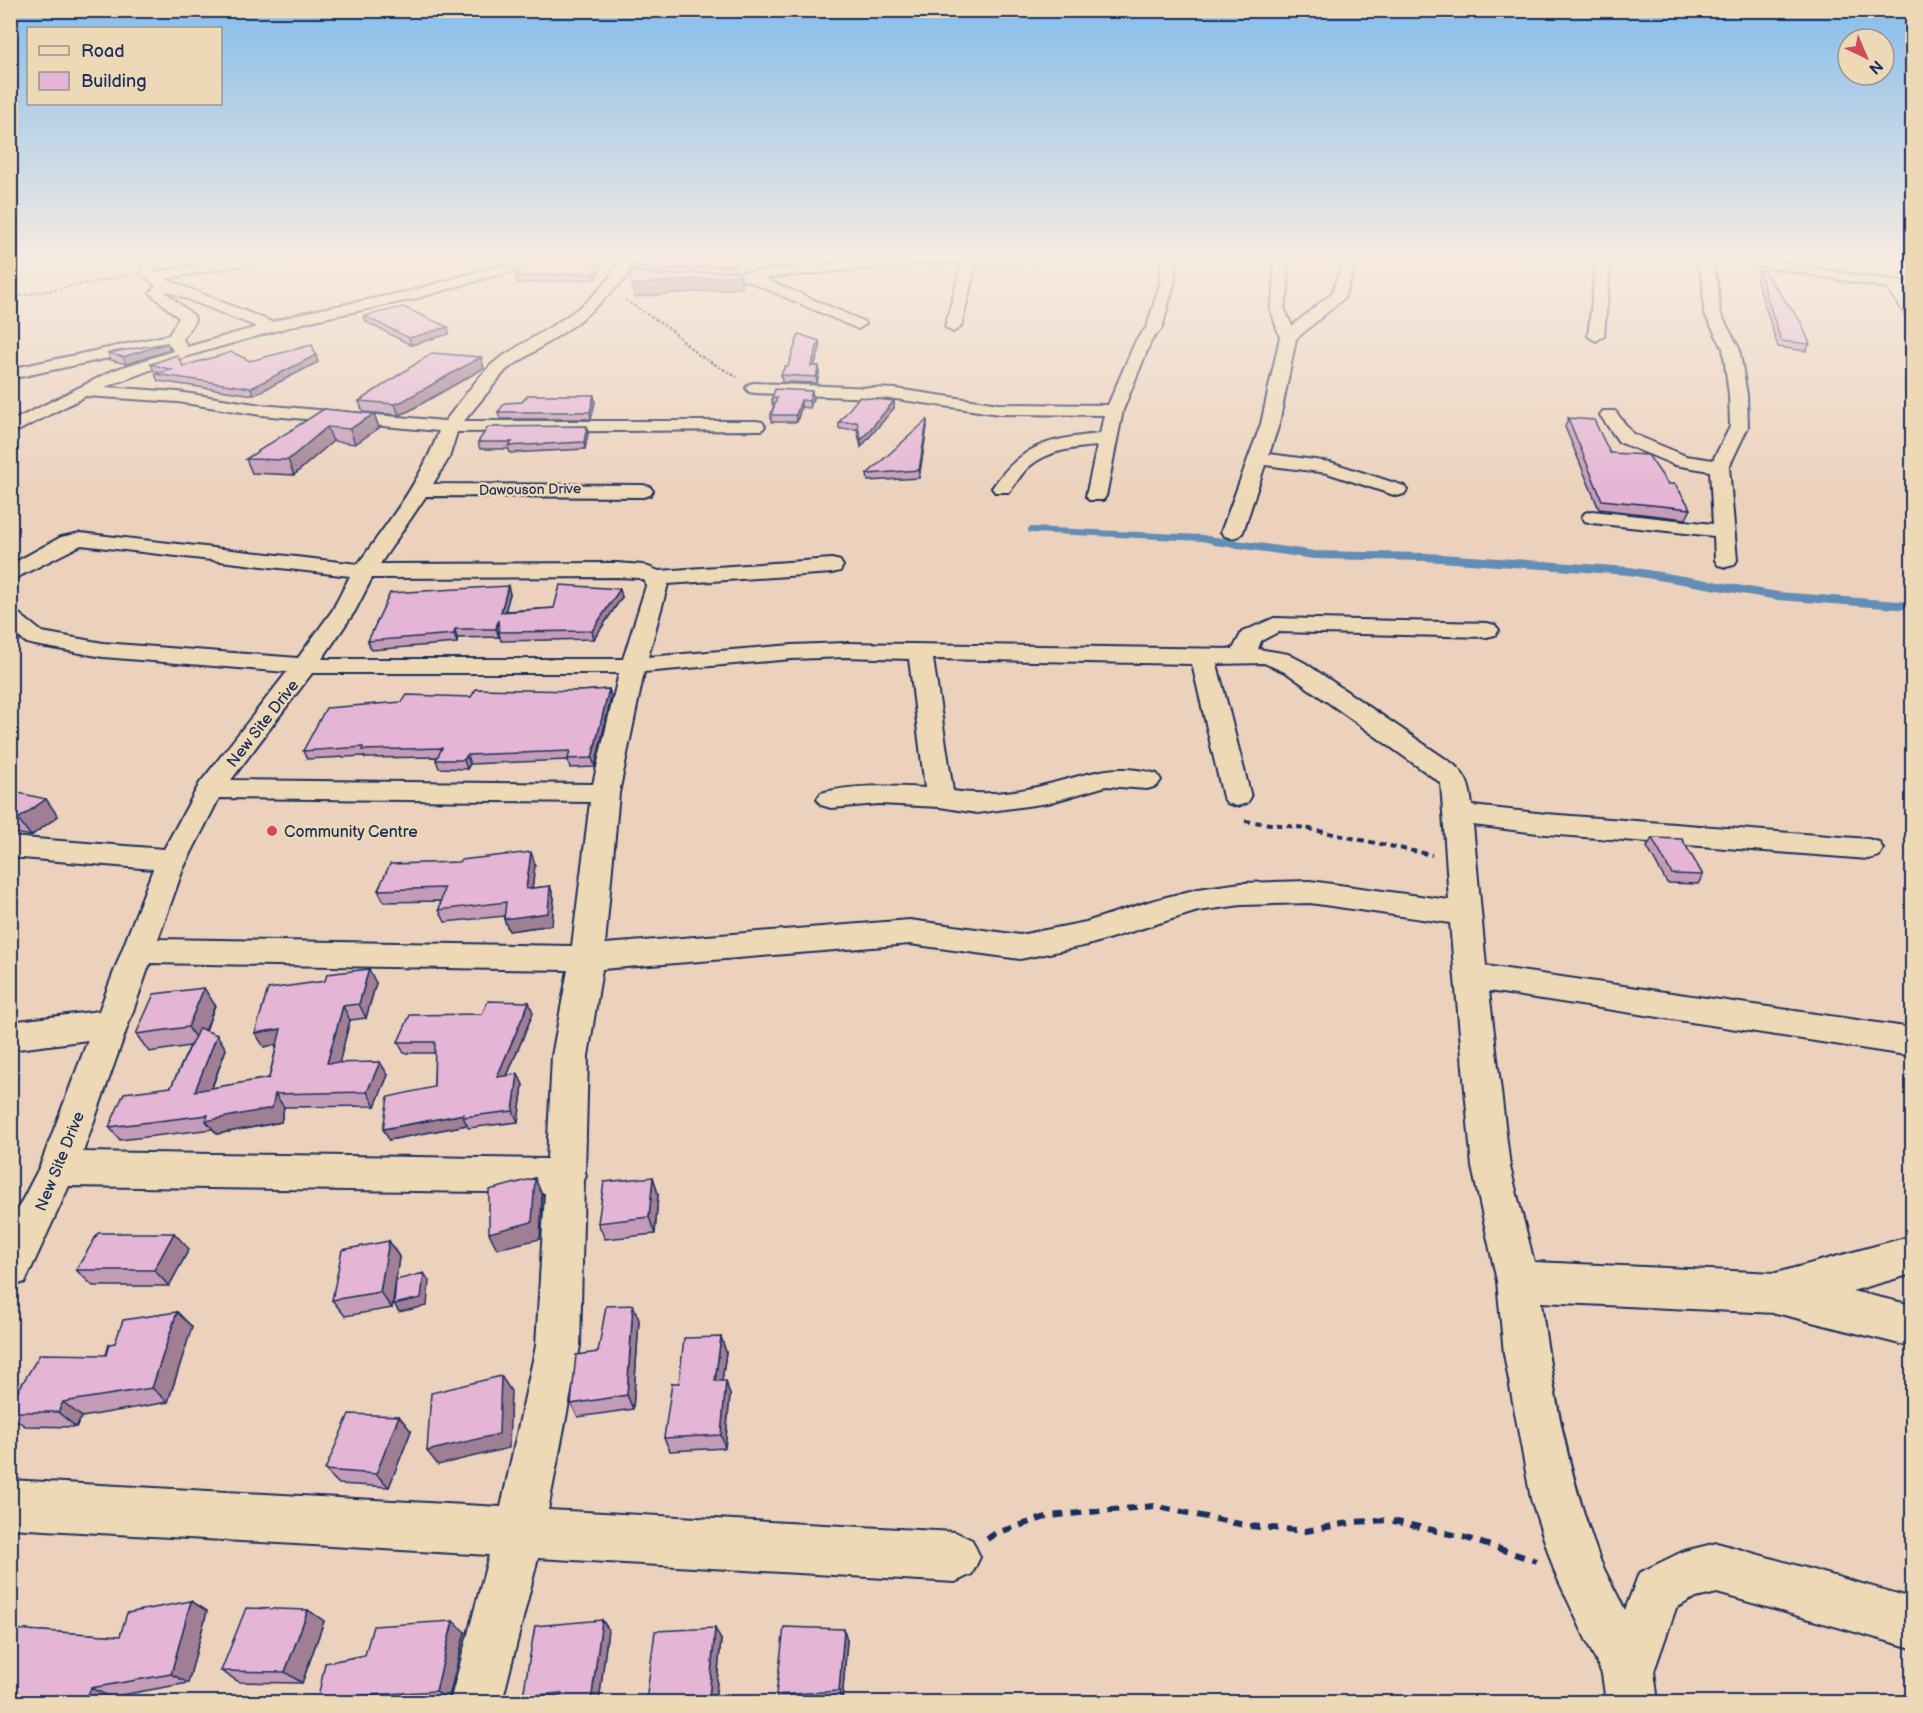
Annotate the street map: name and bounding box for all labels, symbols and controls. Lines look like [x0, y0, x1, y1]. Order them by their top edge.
legend [27, 27, 222, 105]
north arrow [1836, 27, 1896, 87]
text: Road [81, 41, 125, 62]
text: N [1864, 56, 1886, 78]
text: Building [81, 71, 147, 92]
street label: Dawouson Drive [479, 480, 581, 499]
street label: New Site Drive [223, 676, 303, 771]
place label: Community Centre [284, 823, 418, 842]
marker: Community Centre [265, 824, 279, 838]
street label: New Site Drive [32, 1109, 89, 1214]

